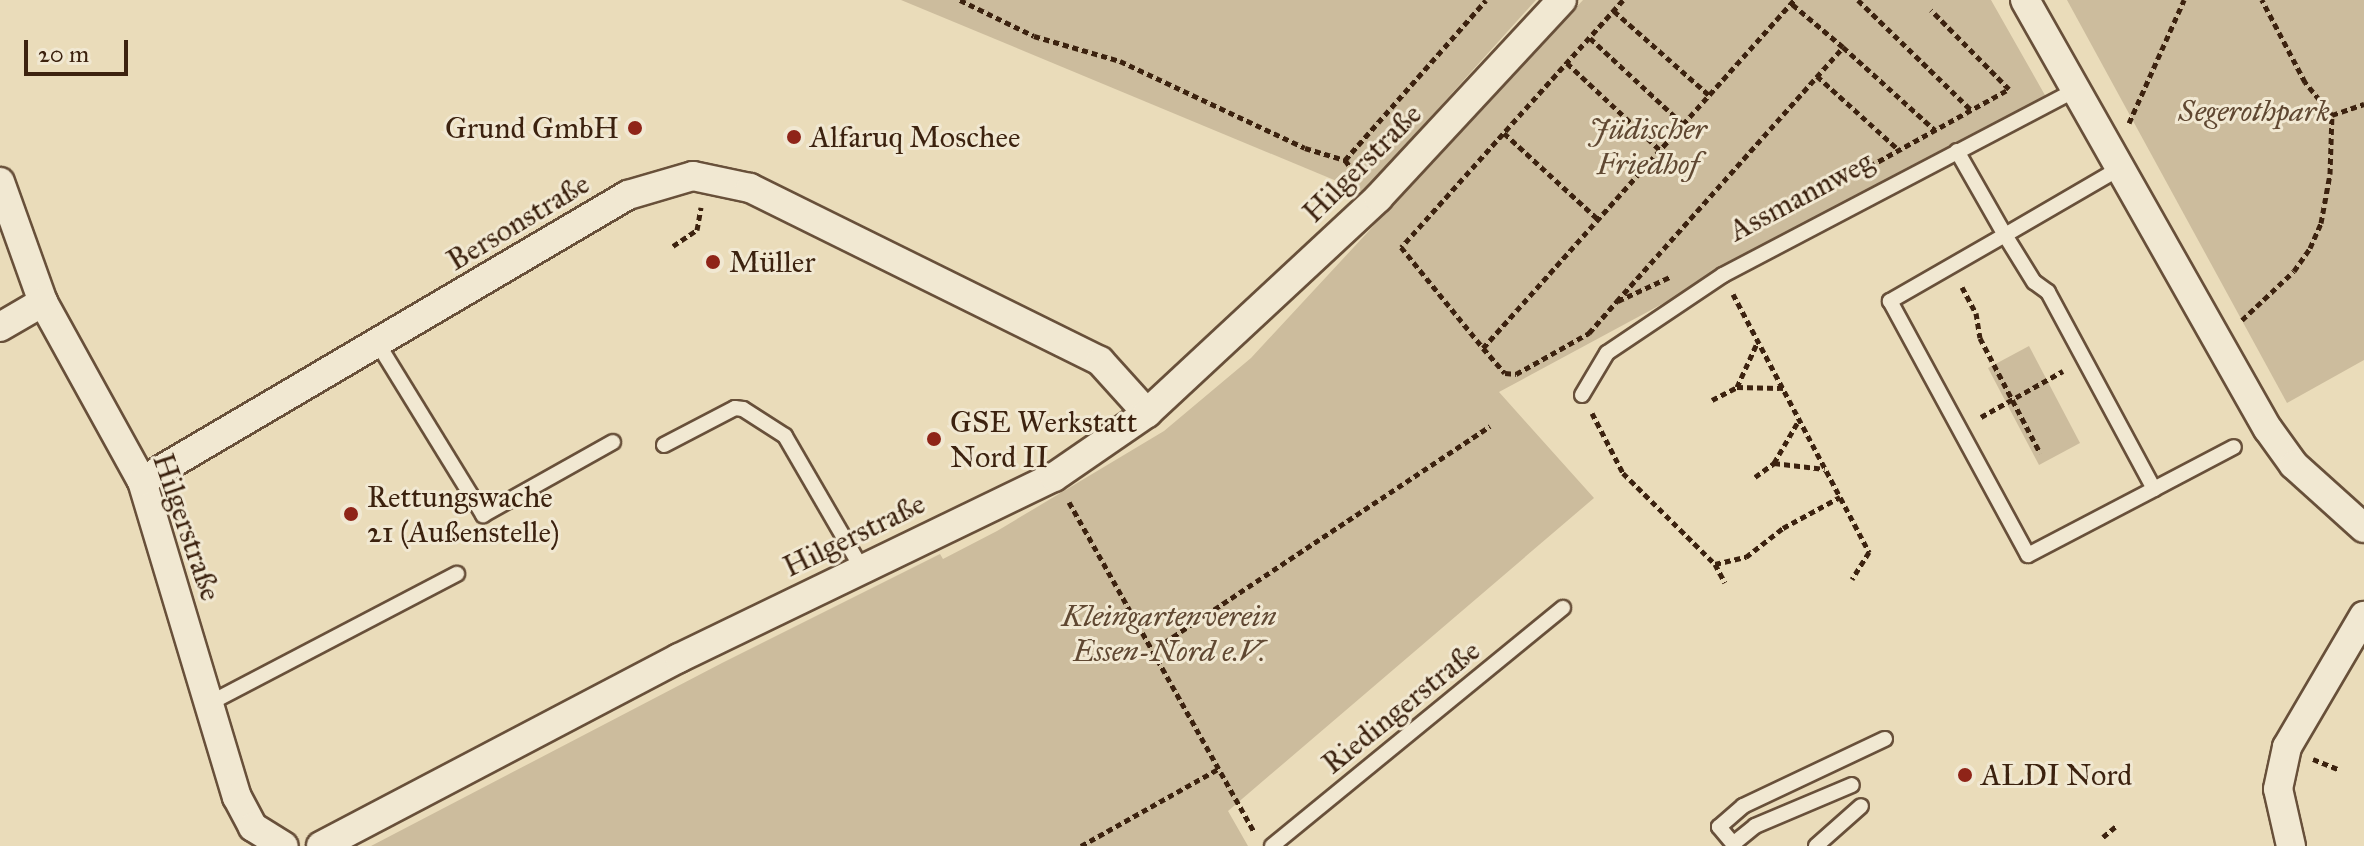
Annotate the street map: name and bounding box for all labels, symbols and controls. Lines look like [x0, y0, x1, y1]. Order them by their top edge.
scale bar [28, 24, 132, 74]
text: 20 m [38, 39, 89, 69]
park label: Segerothpark [2178, 93, 2330, 129]
street label: Hilgerstraße [1295, 96, 1429, 230]
place label: Grund GmbH [445, 110, 619, 146]
park label: Jüdischer Friedhof [1589, 111, 1707, 182]
marker: Grund GmbH [626, 119, 644, 137]
place label: Alfaruq Moschee [810, 119, 1020, 155]
marker: Alfaruq Moschee [785, 128, 803, 146]
street label: Assmannweg [1723, 143, 1879, 249]
street label: Bersonstraße [440, 165, 596, 279]
place label: Müller [729, 244, 815, 280]
marker: Müller [704, 253, 722, 271]
place label: GSE Werkstatt Nord II [950, 404, 1137, 474]
marker: GSE Werkstatt Nord II [925, 430, 943, 448]
street label: Hilgerstraße [145, 449, 229, 605]
place label: Rettungswache 21 (Außenstelle) [367, 479, 560, 550]
street label: Hilgerstraße [777, 485, 931, 585]
marker: Rettungswache 21 (Außenstelle) [342, 505, 360, 523]
park label: Kleingartenverein Essen-Nord e.V. [1062, 598, 1276, 668]
street label: Riedingerstraße [1315, 632, 1487, 782]
place label: ALDI Nord [1981, 757, 2132, 793]
marker: ALDI Nord [1956, 766, 1974, 784]

